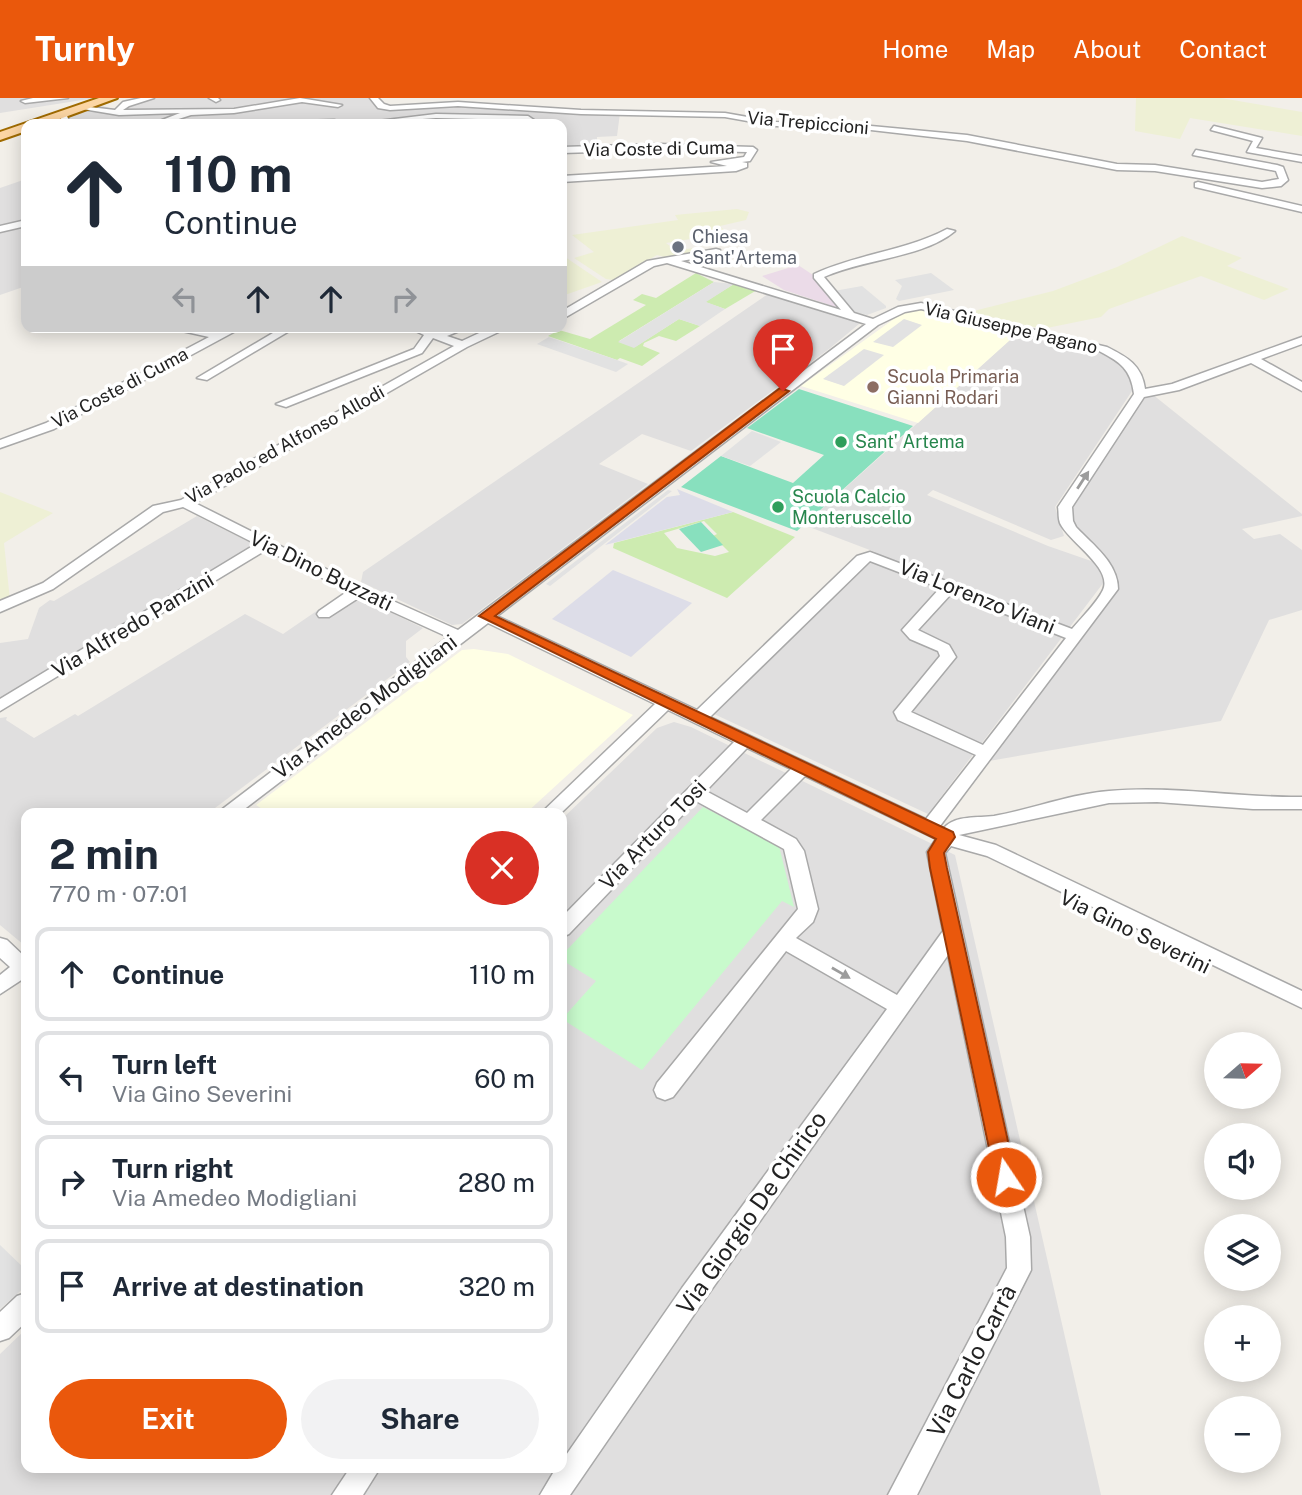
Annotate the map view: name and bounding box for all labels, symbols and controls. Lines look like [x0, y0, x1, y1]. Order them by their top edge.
text: Turnly [35, 30, 135, 68]
text: Home [882, 35, 948, 63]
text: Map [986, 35, 1035, 63]
text: About [1073, 35, 1141, 63]
text: Contact [1179, 35, 1267, 63]
street label: Via Trepiccioni [746, 107, 870, 138]
street label: Via Coste di Cuma [583, 137, 735, 160]
text: 110 m [164, 145, 292, 203]
icon: ahead [49, 147, 140, 238]
text: Continue [164, 204, 298, 241]
place label: Chiesa Sant'Artema [692, 226, 797, 268]
marker: Chiesa Sant'Artema [670, 239, 686, 255]
icon: left [166, 280, 204, 318]
icon: ahead [239, 280, 277, 318]
icon: ahead [312, 280, 350, 318]
icon: right [385, 280, 423, 318]
street label: Via Giuseppe Pagano [923, 297, 1100, 358]
pin [753, 319, 813, 391]
icon: arrive [764, 330, 802, 368]
street label: Via Coste di Cuma [48, 343, 192, 432]
place label: Scuola Primaria Gianni Rodari [887, 366, 1019, 408]
marker: Scuola Primaria Gianni Rodari [865, 379, 881, 395]
street label: Via Paolo ed Alfonso Allodi [182, 381, 388, 508]
place label: Sant' Artema [855, 431, 964, 452]
marker: Sant' Artema [833, 434, 849, 450]
one-way arrow [1076, 470, 1089, 490]
place label: Scuola Calcio Monteruscello [792, 486, 912, 528]
marker: Scuola Calcio Monteruscello [770, 499, 786, 515]
street label: Via Dino Buzzati [246, 525, 397, 616]
street label: Via Lorenzo Viani [895, 554, 1059, 639]
street label: Via Alfredo Panzini [47, 566, 218, 683]
street label: Via Amedeo Modigliani [268, 629, 462, 784]
street label: Via Arturo Tosi [594, 775, 711, 895]
text: 2 min [49, 829, 159, 878]
button: close [465, 831, 539, 905]
text: 770 m · 07:01 [49, 880, 188, 907]
street label: Via Gino Severini [1056, 884, 1215, 979]
icon: ahead [53, 955, 91, 993]
text: Continue [112, 959, 224, 990]
text: 110 m [469, 959, 535, 990]
one-way arrow [831, 967, 851, 979]
north arrow [1204, 1032, 1281, 1110]
map controls [1204, 1032, 1281, 1473]
text: Turn left [112, 1049, 217, 1080]
icon: left [53, 1059, 91, 1097]
text: 60 m [474, 1063, 535, 1094]
text: Via Gino Severini [112, 1080, 292, 1107]
street label: Via Giorgio De Chirico [670, 1105, 832, 1319]
button: sound [1204, 1123, 1281, 1200]
position arrow [969, 1140, 1043, 1214]
text: Turn right [112, 1153, 234, 1184]
icon: right [53, 1163, 91, 1201]
text: 280 m [458, 1167, 535, 1198]
text: Via Amedeo Modigliani [112, 1184, 357, 1211]
button: layers [1204, 1214, 1281, 1291]
icon: arrive [53, 1267, 91, 1305]
text: Arrive at destination [112, 1271, 364, 1302]
text: 320 m [458, 1271, 535, 1302]
street label: Via Carlo Carrà [921, 1280, 1022, 1441]
button: + [1204, 1305, 1281, 1382]
button: Exit [49, 1379, 287, 1459]
button: Share [301, 1379, 539, 1459]
button: − [1204, 1396, 1281, 1473]

